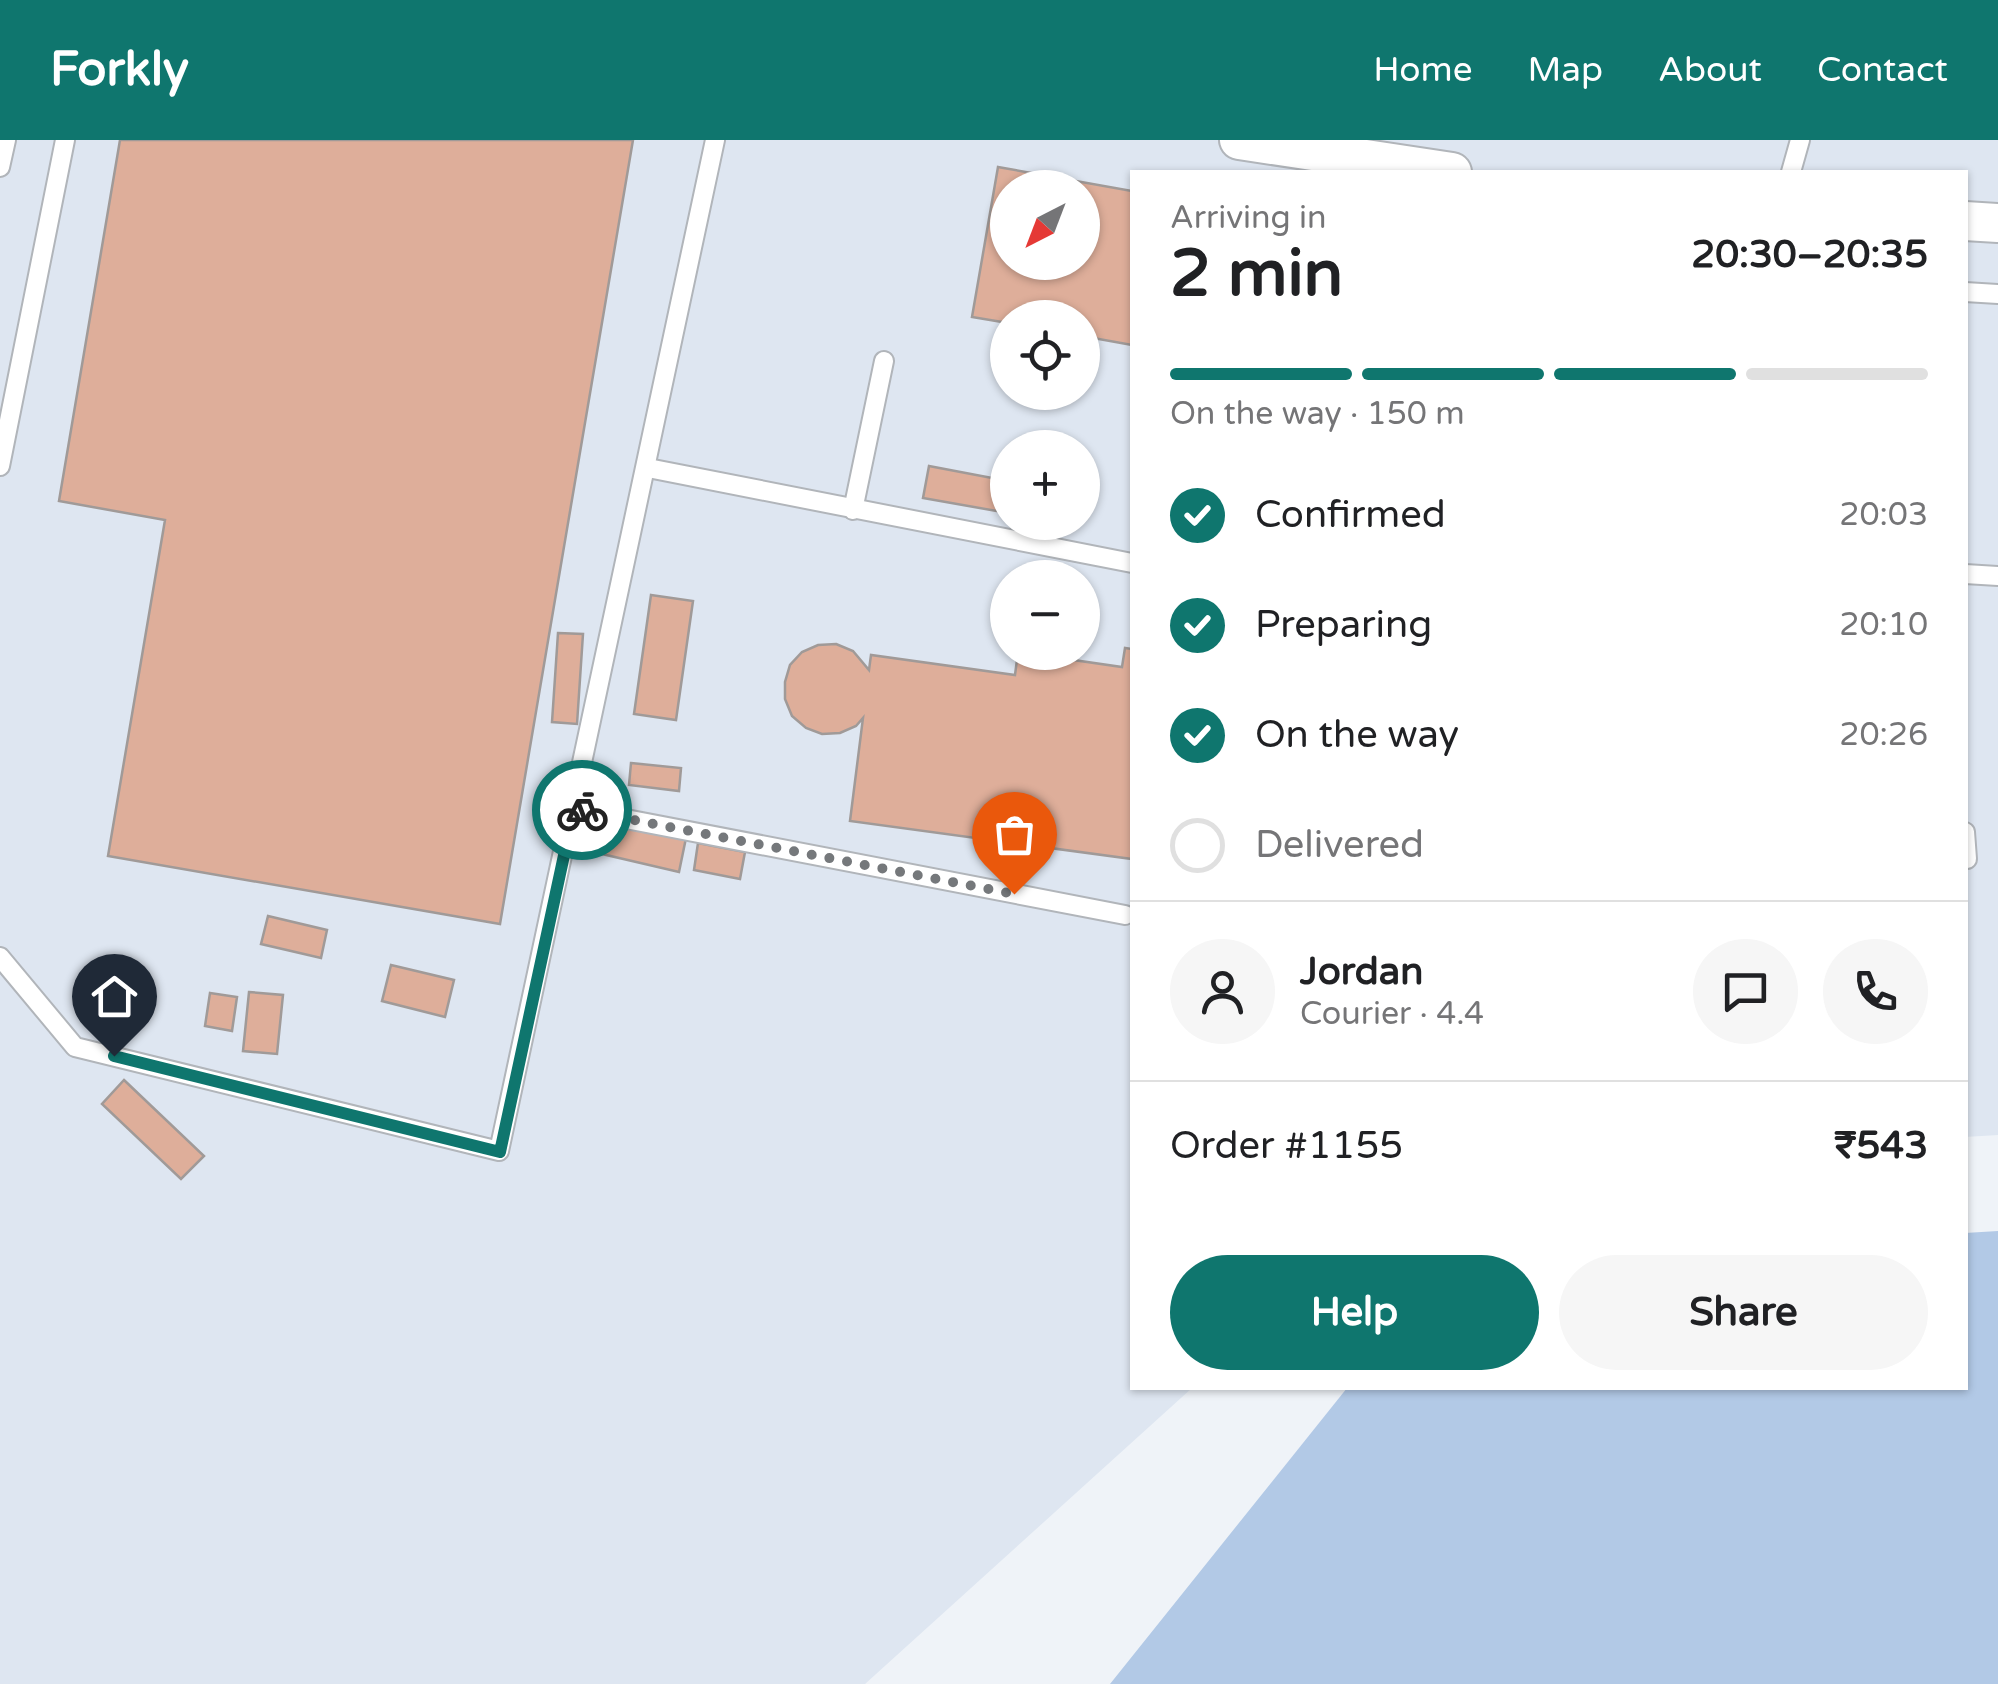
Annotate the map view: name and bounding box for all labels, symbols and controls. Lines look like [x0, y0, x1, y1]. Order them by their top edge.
text: Forkly [50, 41, 189, 99]
text: Home [1373, 49, 1472, 91]
text: Map [1527, 49, 1603, 91]
text: About [1658, 49, 1762, 91]
text: Contact [1817, 49, 1948, 91]
north arrow [990, 170, 1100, 280]
map controls [990, 170, 1100, 670]
text: Arriving in [1170, 199, 1327, 237]
text: 20:30–20:35 [1691, 232, 1928, 278]
text: 2 min [1170, 235, 1343, 314]
button: locate [990, 300, 1100, 410]
text: On the way · 150 m [1170, 395, 1465, 433]
button: + [990, 430, 1100, 540]
icon: check [1170, 488, 1225, 543]
text: Confirmed [1255, 492, 1446, 538]
text: 20:03 [1839, 496, 1928, 534]
button: − [990, 560, 1100, 670]
icon: check [1170, 598, 1225, 653]
text: Preparing [1255, 602, 1432, 648]
text: 20:10 [1839, 606, 1928, 644]
icon: check [1170, 708, 1225, 763]
text: On the way [1255, 712, 1459, 758]
text: 20:26 [1839, 716, 1928, 754]
courier [532, 760, 632, 860]
icon: bike [555, 783, 610, 838]
pin [972, 792, 1057, 895]
icon: bag [987, 807, 1042, 862]
text: Delivered [1255, 822, 1424, 868]
button: person [1170, 939, 1275, 1044]
button: chat [1693, 939, 1798, 1044]
button: phone [1823, 939, 1928, 1044]
text: Jordan [1300, 949, 1423, 995]
pin [72, 954, 157, 1057]
icon: home [87, 969, 142, 1024]
text: Courier · 4.4 [1300, 995, 1484, 1033]
text: Order #1155 [1170, 1123, 1403, 1169]
text: ₹543 [1834, 1123, 1928, 1169]
button: Help [1170, 1255, 1539, 1370]
button: Share [1559, 1255, 1928, 1370]

